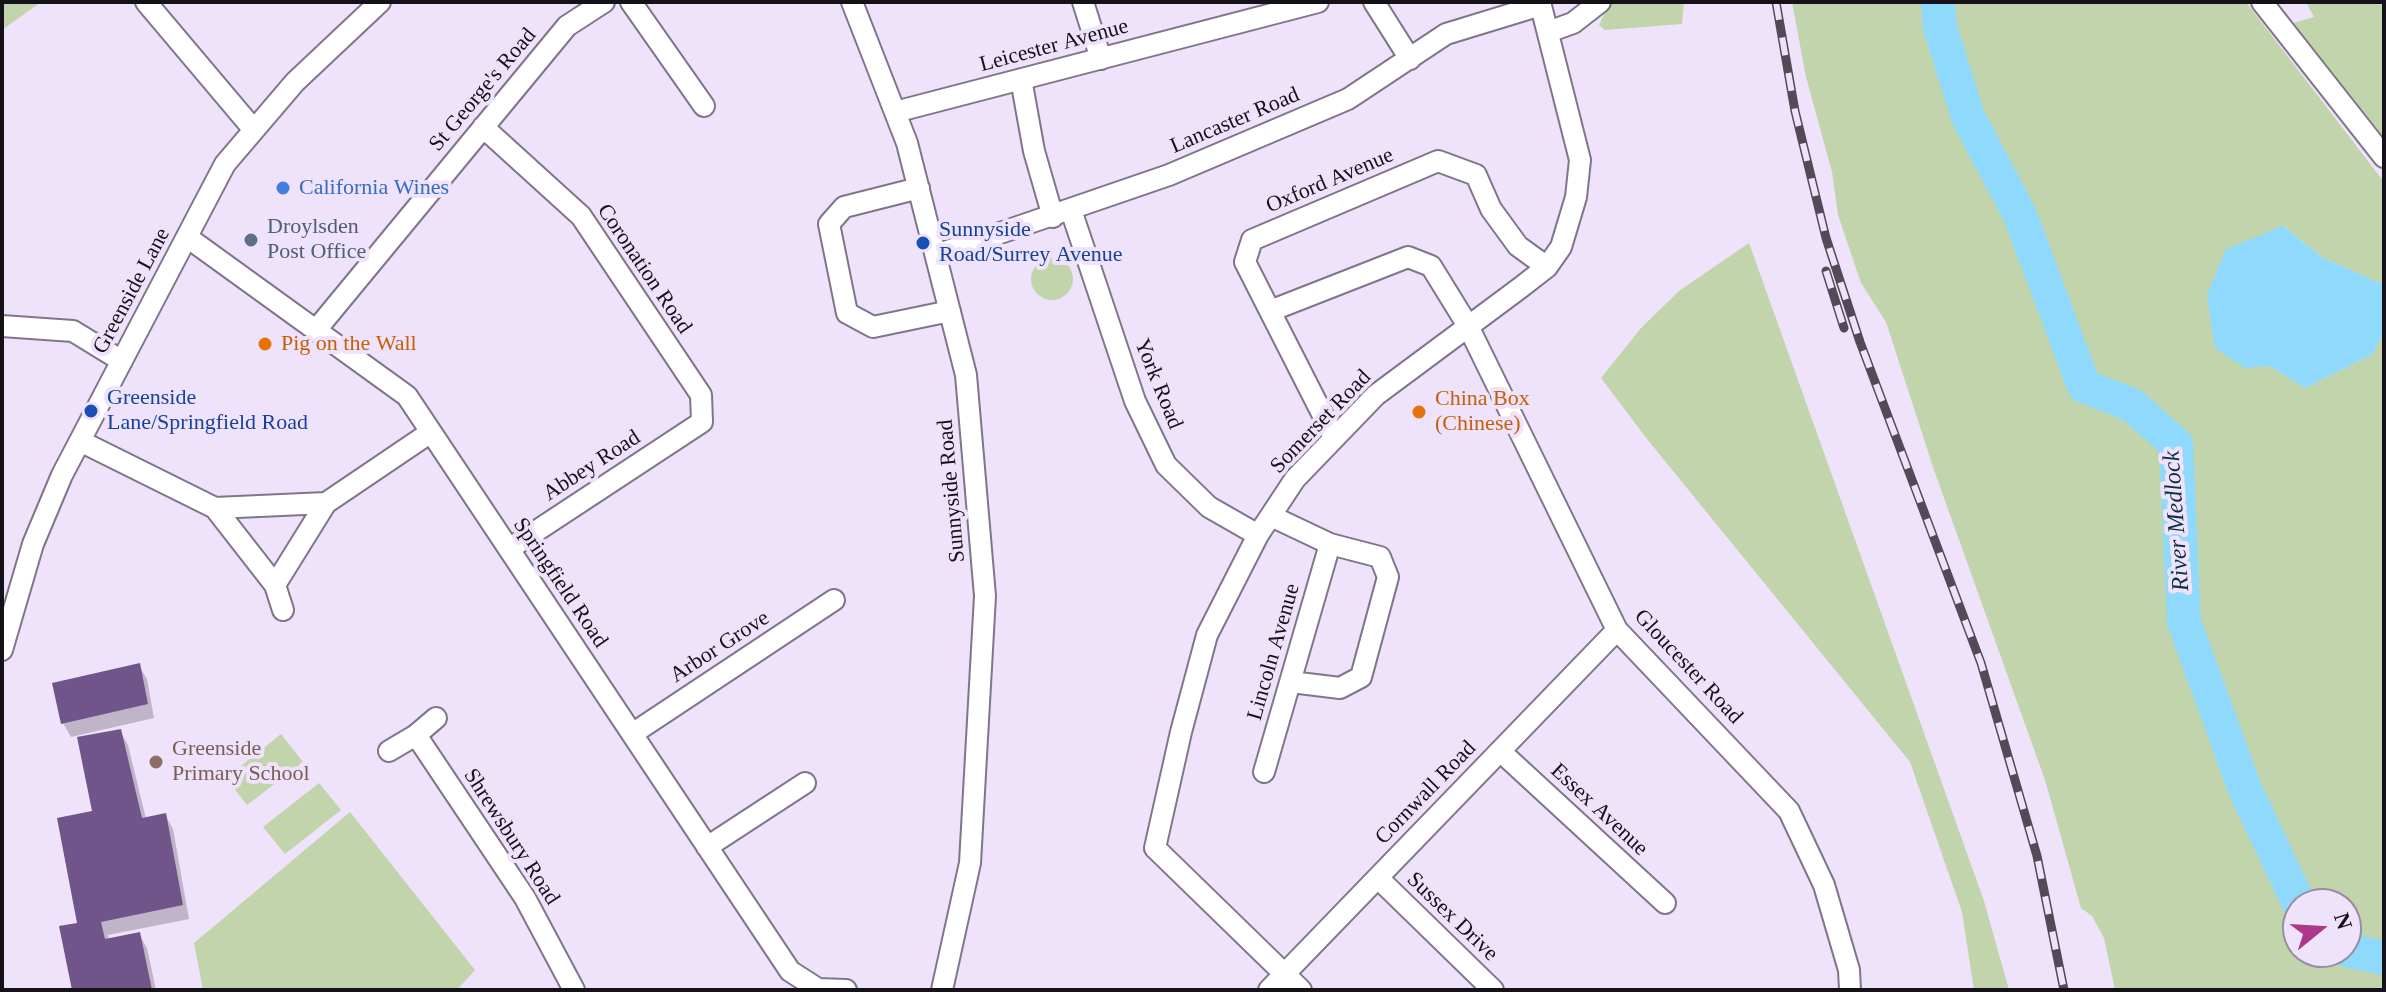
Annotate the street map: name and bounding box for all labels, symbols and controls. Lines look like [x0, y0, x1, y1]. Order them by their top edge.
street label: Leicester Avenue [977, 13, 1131, 79]
street label: St George's Road [424, 23, 542, 157]
street label: Lancaster Road [1167, 82, 1303, 160]
street label: Oxford Avenue [1262, 142, 1398, 220]
place label: California Wines [299, 175, 449, 201]
marker: California Wines [274, 179, 292, 197]
street label: Coronation Road [591, 199, 697, 339]
place label: Droylsden Post Office [267, 214, 366, 266]
place label: Sunnyside Road/Surrey Avenue [939, 217, 1122, 268]
street label: Greenside Lane [88, 224, 176, 358]
marker: Droylsden Post Office [242, 231, 260, 249]
marker: Sunnyside Road/Surrey Avenue [914, 234, 932, 252]
place label: Pig on the Wall [281, 331, 417, 357]
marker: Pig on the Wall [256, 335, 274, 353]
street label: York Road [1128, 335, 1188, 433]
street label: Somerset Road [1265, 365, 1377, 479]
place label: Greenside Lane/Springfield Road [107, 385, 308, 436]
place label: China Box (Chinese) [1435, 386, 1530, 438]
marker: Greenside Lane/Springfield Road [82, 402, 100, 420]
marker: China Box (Chinese) [1410, 403, 1428, 421]
street label: Sunnyside Road [933, 418, 971, 564]
street label: Abbey Road [538, 425, 646, 507]
water label: River Medlock [2158, 450, 2196, 592]
street label: Springfield Road [507, 513, 613, 653]
street label: Lincoln Avenue [1242, 581, 1306, 723]
street label: Gloucester Road [1628, 604, 1748, 730]
street label: Arbor Grove [665, 605, 775, 689]
place label: Greenside Primary School [172, 736, 309, 788]
street label: Cornwall Road [1370, 736, 1482, 850]
marker: Greenside Primary School [147, 753, 165, 771]
street label: Essex Avenue [1545, 758, 1653, 862]
street label: Shrewsbury Road [457, 764, 565, 910]
street label: Sussex Drive [1401, 867, 1503, 967]
north arrow [2282, 888, 2362, 968]
text: N [2329, 910, 2358, 932]

